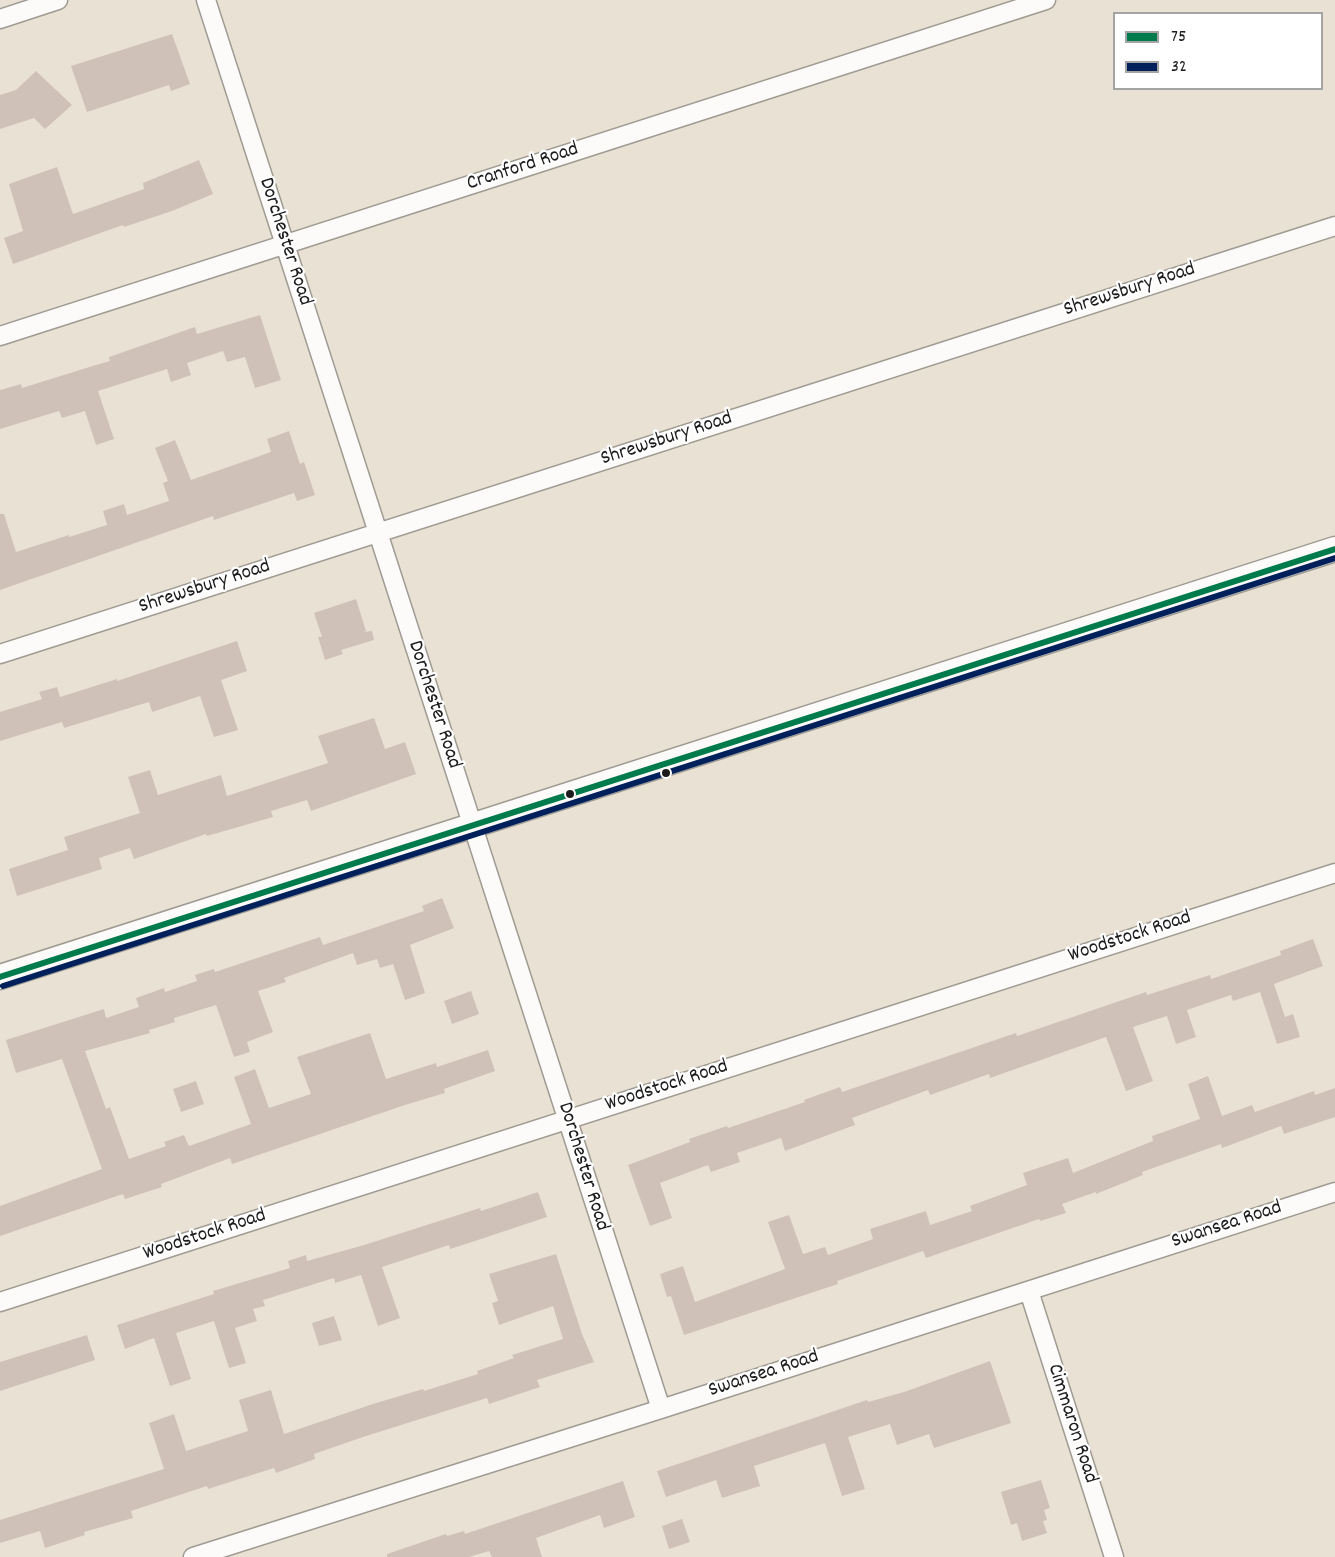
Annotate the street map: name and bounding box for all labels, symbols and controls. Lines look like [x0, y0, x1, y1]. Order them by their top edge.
legend [1113, 12, 1323, 90]
text: 75 [1171, 25, 1186, 50]
text: 32 [1171, 55, 1187, 80]
street label: Cranford Road [464, 138, 582, 198]
street label: Dorchester Road [251, 175, 317, 309]
street label: Shrewsbury Road [1061, 258, 1199, 324]
street label: Shrewsbury Road [598, 407, 736, 473]
street label: Shrewsbury Road [136, 555, 274, 621]
street label: Dorchester Road [400, 638, 466, 772]
unlabelled marker [660, 767, 672, 779]
unlabelled marker [564, 788, 576, 800]
street label: Woodstock Road [1065, 906, 1195, 970]
street label: Woodstock Road [602, 1055, 732, 1119]
street label: Dorchester Road [551, 1100, 613, 1234]
street label: Swansea Road [1169, 1196, 1285, 1256]
street label: Woodstock Road [140, 1204, 270, 1268]
street label: Swansea Road [706, 1345, 822, 1405]
street label: Cimmaron Road [1040, 1361, 1102, 1487]

